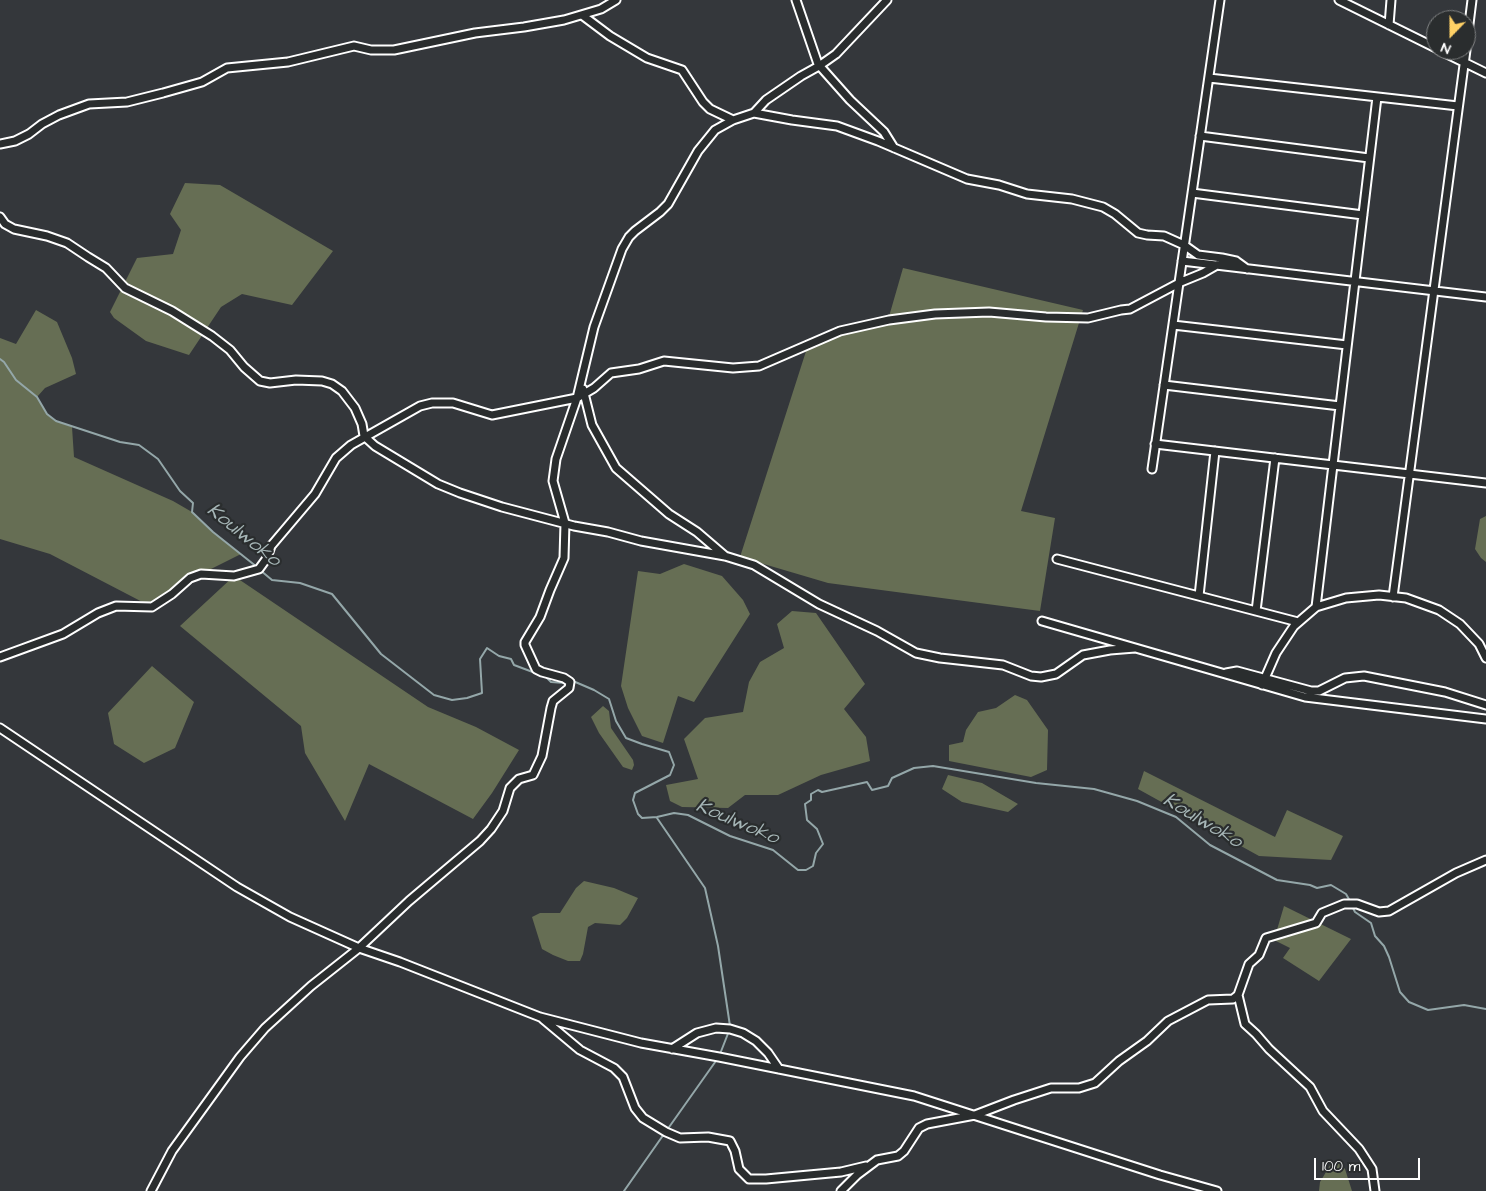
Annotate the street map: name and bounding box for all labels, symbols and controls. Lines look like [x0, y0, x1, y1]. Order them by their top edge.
north arrow [1426, 10, 1476, 60]
text: N [1438, 37, 1454, 59]
water label: Koulwoko [201, 499, 285, 573]
water label: Koulwoko [1158, 789, 1246, 855]
water label: Koulwoko [692, 795, 782, 851]
scale bar [1316, 1148, 1422, 1180]
text: 100 m [1322, 1156, 1361, 1177]

